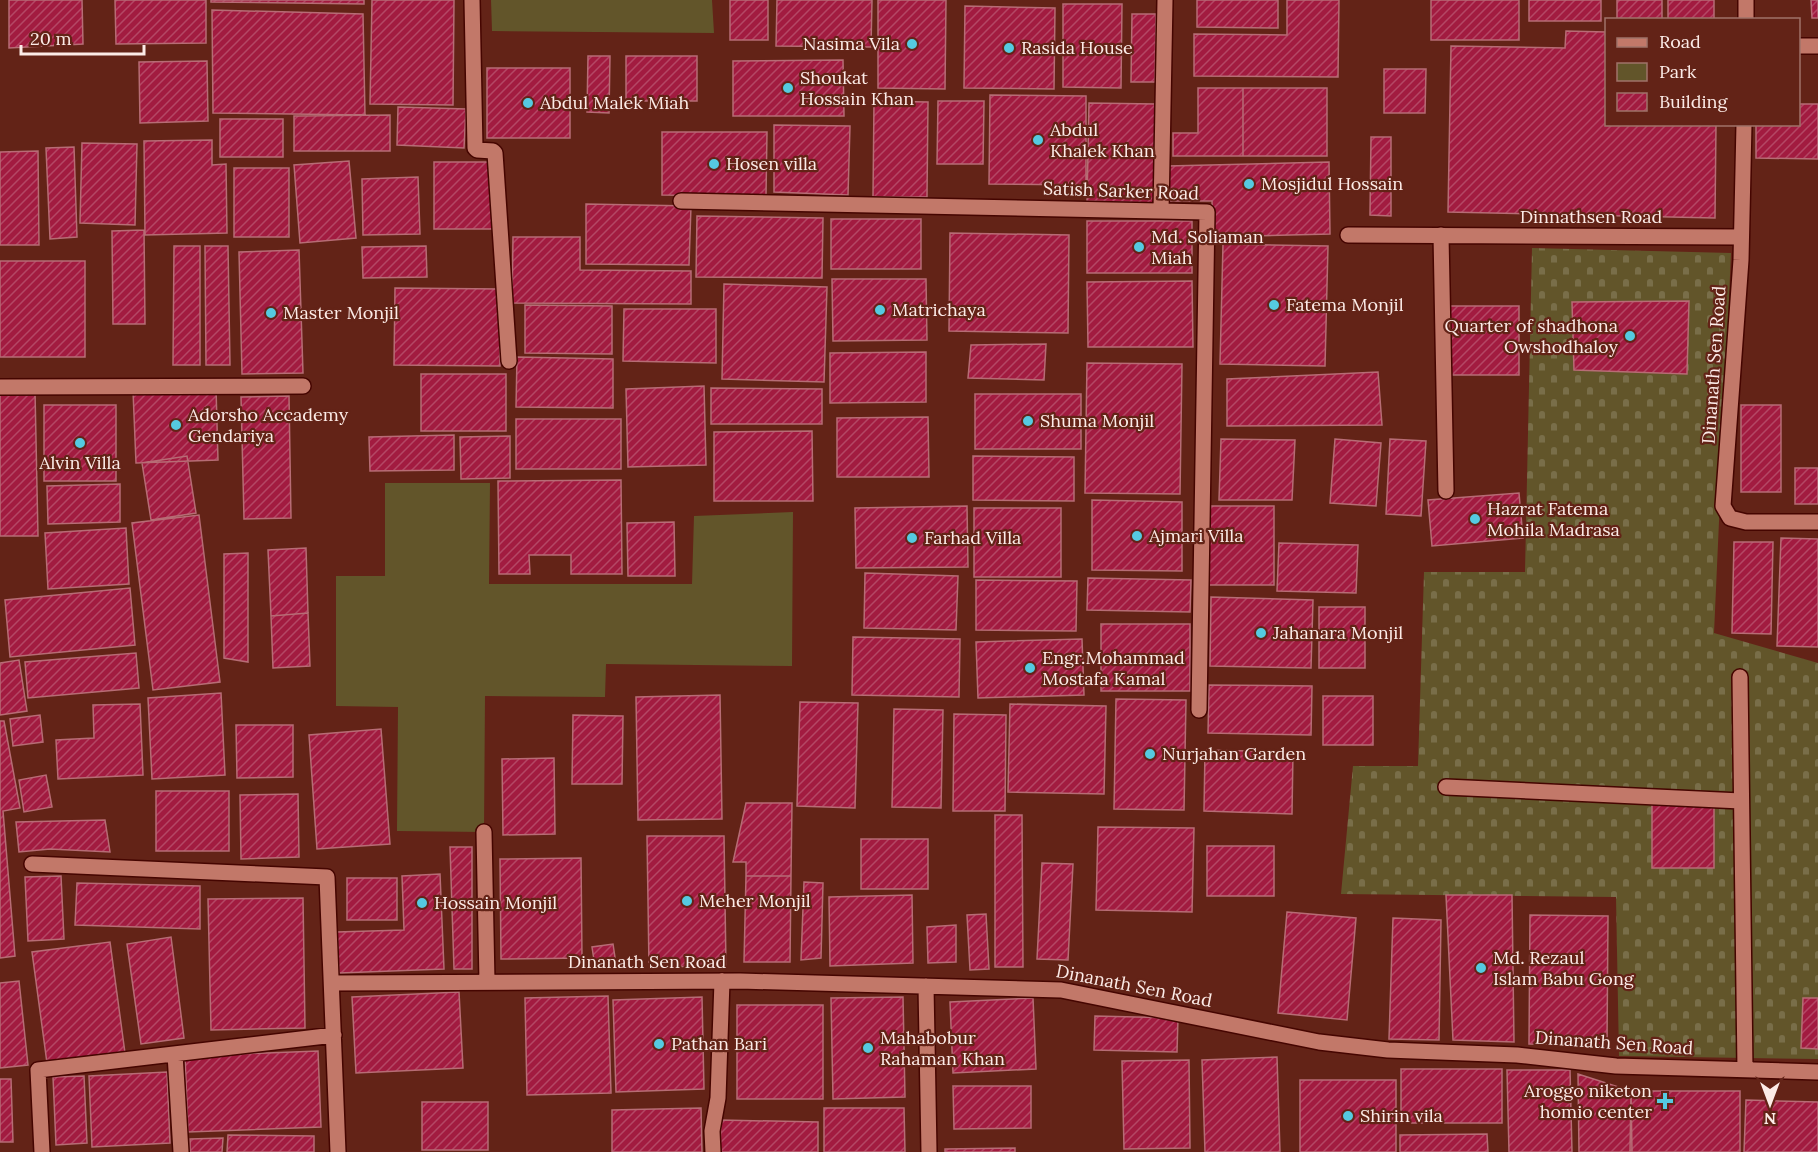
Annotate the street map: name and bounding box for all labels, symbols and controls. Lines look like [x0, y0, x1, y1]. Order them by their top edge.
scale bar [21, 18, 144, 56]
legend [1605, 18, 1800, 126]
text: 20 m [30, 27, 72, 50]
text: Road [1659, 30, 1701, 53]
place label: Nasima Vila [803, 32, 900, 55]
place label: Rasida House [1021, 36, 1133, 59]
marker: Nasima Vila [905, 37, 919, 51]
marker: Rasida House [1002, 41, 1016, 55]
text: Park [1659, 60, 1697, 83]
place label: Shoukat Hossain Khan [800, 66, 914, 110]
marker: Shoukat Hossain Khan [781, 81, 795, 95]
text: Building [1659, 90, 1729, 113]
place label: Abdul Malek Miah [539, 91, 690, 114]
marker: Abdul Malek Miah [521, 96, 535, 110]
place label: Abdul Khalek Khan [1049, 118, 1155, 162]
marker: Abdul Khalek Khan [1031, 133, 1045, 147]
place label: Hosen villa [726, 152, 817, 175]
marker: Hosen villa [707, 157, 721, 171]
place label: Mosjidul Hossain [1261, 172, 1403, 195]
street label: Satish Sarker Road [1043, 176, 1200, 205]
marker: Mosjidul Hossain [1242, 177, 1256, 191]
street label: Dinnathsen Road [1520, 205, 1663, 228]
place label: Md. Soliaman Miah [1151, 225, 1264, 269]
marker: Md. Soliaman Miah [1132, 240, 1146, 254]
street label: Dinanath Sen Road [1696, 285, 1731, 445]
place label: Fatema Monjil [1286, 293, 1404, 316]
place label: Matrichaya [892, 298, 986, 321]
marker: Fatema Monjil [1267, 298, 1281, 312]
place label: Master Monjil [283, 301, 399, 324]
marker: Matrichaya [873, 303, 887, 317]
marker: Master Monjil [264, 306, 278, 320]
place label: Quarter of shadhona Owshodhaloy [1445, 314, 1618, 358]
marker: Quarter of shadhona Owshodhaloy [1623, 329, 1637, 343]
place label: Adorsho Accademy Gendariya [187, 403, 349, 447]
place label: Shuma Monjil [1040, 409, 1154, 432]
marker: Shuma Monjil [1021, 414, 1035, 428]
marker: Adorsho Accademy Gendariya [169, 418, 183, 432]
marker: Alvin Villa [73, 436, 87, 450]
place label: Alvin Villa [38, 451, 121, 474]
place label: Hazrat Fatema Mohila Madrasa [1487, 497, 1620, 541]
marker: Hazrat Fatema Mohila Madrasa [1468, 512, 1482, 526]
place label: Ajmari Villa [1148, 524, 1244, 547]
place label: Farhad Villa [924, 526, 1021, 549]
marker: Ajmari Villa [1130, 529, 1144, 543]
marker: Farhad Villa [905, 531, 919, 545]
place label: Jahanara Monjil [1272, 621, 1403, 644]
marker: Jahanara Monjil [1254, 626, 1268, 640]
place label: Engr.Mohammad Mostafa Kamal [1042, 646, 1185, 690]
marker: Engr.Mohammad Mostafa Kamal [1023, 661, 1037, 675]
place label: Nurjahan Garden [1162, 742, 1306, 765]
marker: Nurjahan Garden [1143, 747, 1157, 761]
place label: Meher Monjil [699, 889, 811, 912]
place label: Hossain Monjil [434, 891, 557, 914]
marker: Meher Monjil [680, 894, 694, 908]
marker: Hossain Monjil [415, 896, 429, 910]
place label: Md. Rezaul Islam Babu Gong [1493, 946, 1635, 990]
street label: Dinanath Sen Road [568, 950, 727, 973]
street label: Dinanath Sen Road [1054, 959, 1214, 1012]
marker: Md. Rezaul Islam Babu Gong [1474, 961, 1488, 975]
street label: Dinanath Sen Road [1534, 1025, 1694, 1060]
place label: Mahabobur Rahaman Khan [880, 1026, 1005, 1070]
place label: Pathan Bari [671, 1032, 767, 1055]
marker: Pathan Bari [652, 1037, 666, 1051]
marker: Mahabobur Rahaman Khan [861, 1041, 875, 1055]
north arrow [1740, 1074, 1800, 1134]
place label: Aroggo niketon homio center [1523, 1079, 1652, 1123]
marker: Aroggo niketon homio center [1656, 1092, 1674, 1110]
place label: Shirin vila [1360, 1104, 1443, 1127]
marker: Shirin vila [1341, 1109, 1355, 1123]
text: N [1764, 1109, 1776, 1129]

